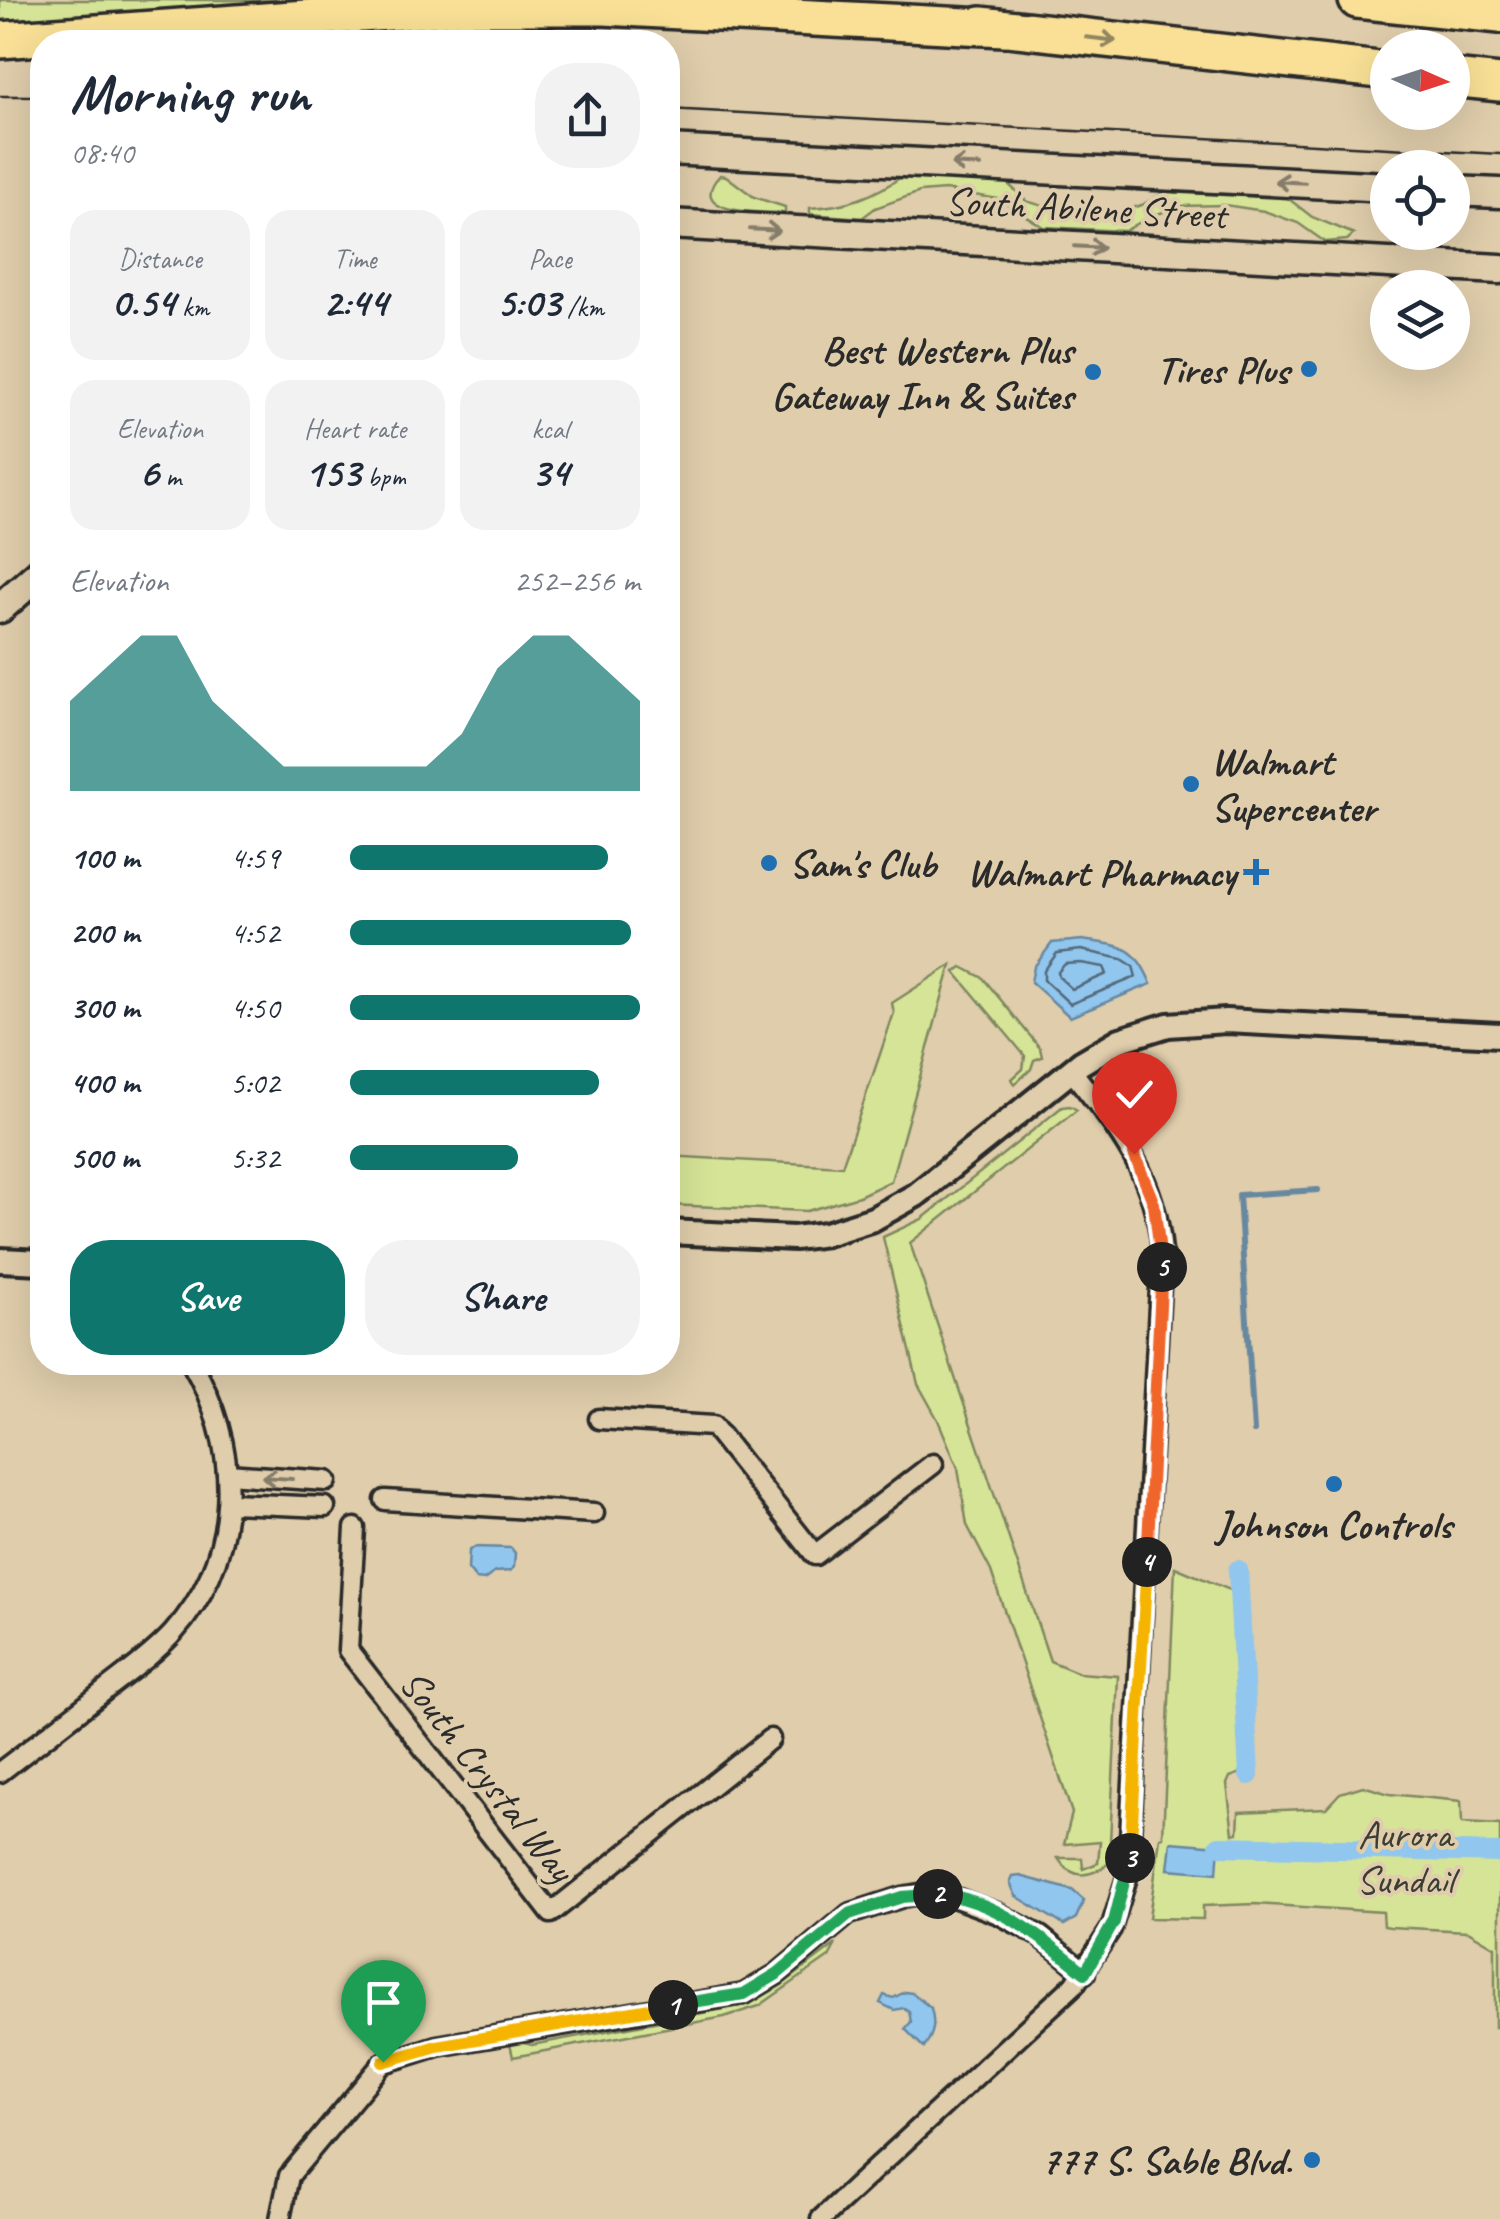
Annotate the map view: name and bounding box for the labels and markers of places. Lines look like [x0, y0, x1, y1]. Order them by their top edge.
place label: Best Western Plus Gateway Inn & Suites [771, 325, 1077, 421]
place label: Tires Plus [1157, 345, 1293, 395]
marker: Tires Plus [1298, 358, 1320, 380]
marker: Best Western Plus Gateway Inn & Suites [1082, 361, 1104, 383]
place label: Walmart Supercenter [1211, 737, 1380, 833]
marker: Walmart Supercenter [1180, 773, 1202, 795]
place label: Sam's Club [789, 839, 939, 889]
place label: Walmart Pharmacy [967, 848, 1240, 898]
marker: Sam's Club [758, 852, 780, 874]
marker: Walmart Pharmacy [1245, 861, 1267, 883]
pin [1092, 1052, 1177, 1155]
pin: 5 [1137, 1242, 1187, 1292]
marker: Johnson Controls [1323, 1473, 1345, 1495]
place label: Johnson Controls [1213, 1500, 1456, 1550]
pin: 4 [1122, 1537, 1172, 1587]
pin: 3 [1105, 1833, 1155, 1883]
pin: 2 [913, 1869, 963, 1919]
pin [341, 1960, 426, 2063]
pin: 1 [648, 1980, 698, 2030]
place label: 777 S. Sable Blvd. [1041, 2136, 1293, 2186]
marker: 777 S. Sable Blvd. [1301, 2149, 1323, 2171]

